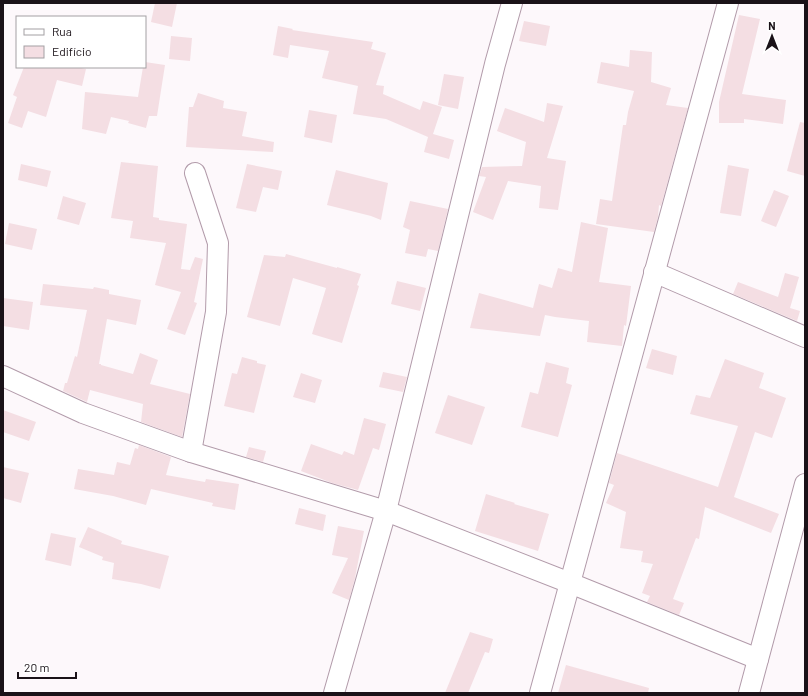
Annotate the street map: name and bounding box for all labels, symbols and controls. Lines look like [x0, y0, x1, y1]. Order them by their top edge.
legend [16, 16, 146, 68]
north arrow [752, 16, 792, 56]
text: N [768, 19, 776, 32]
text: Rua [52, 24, 72, 38]
text: Edifício [52, 44, 92, 58]
scale bar [18, 654, 76, 680]
text: 20 m [24, 660, 50, 674]

